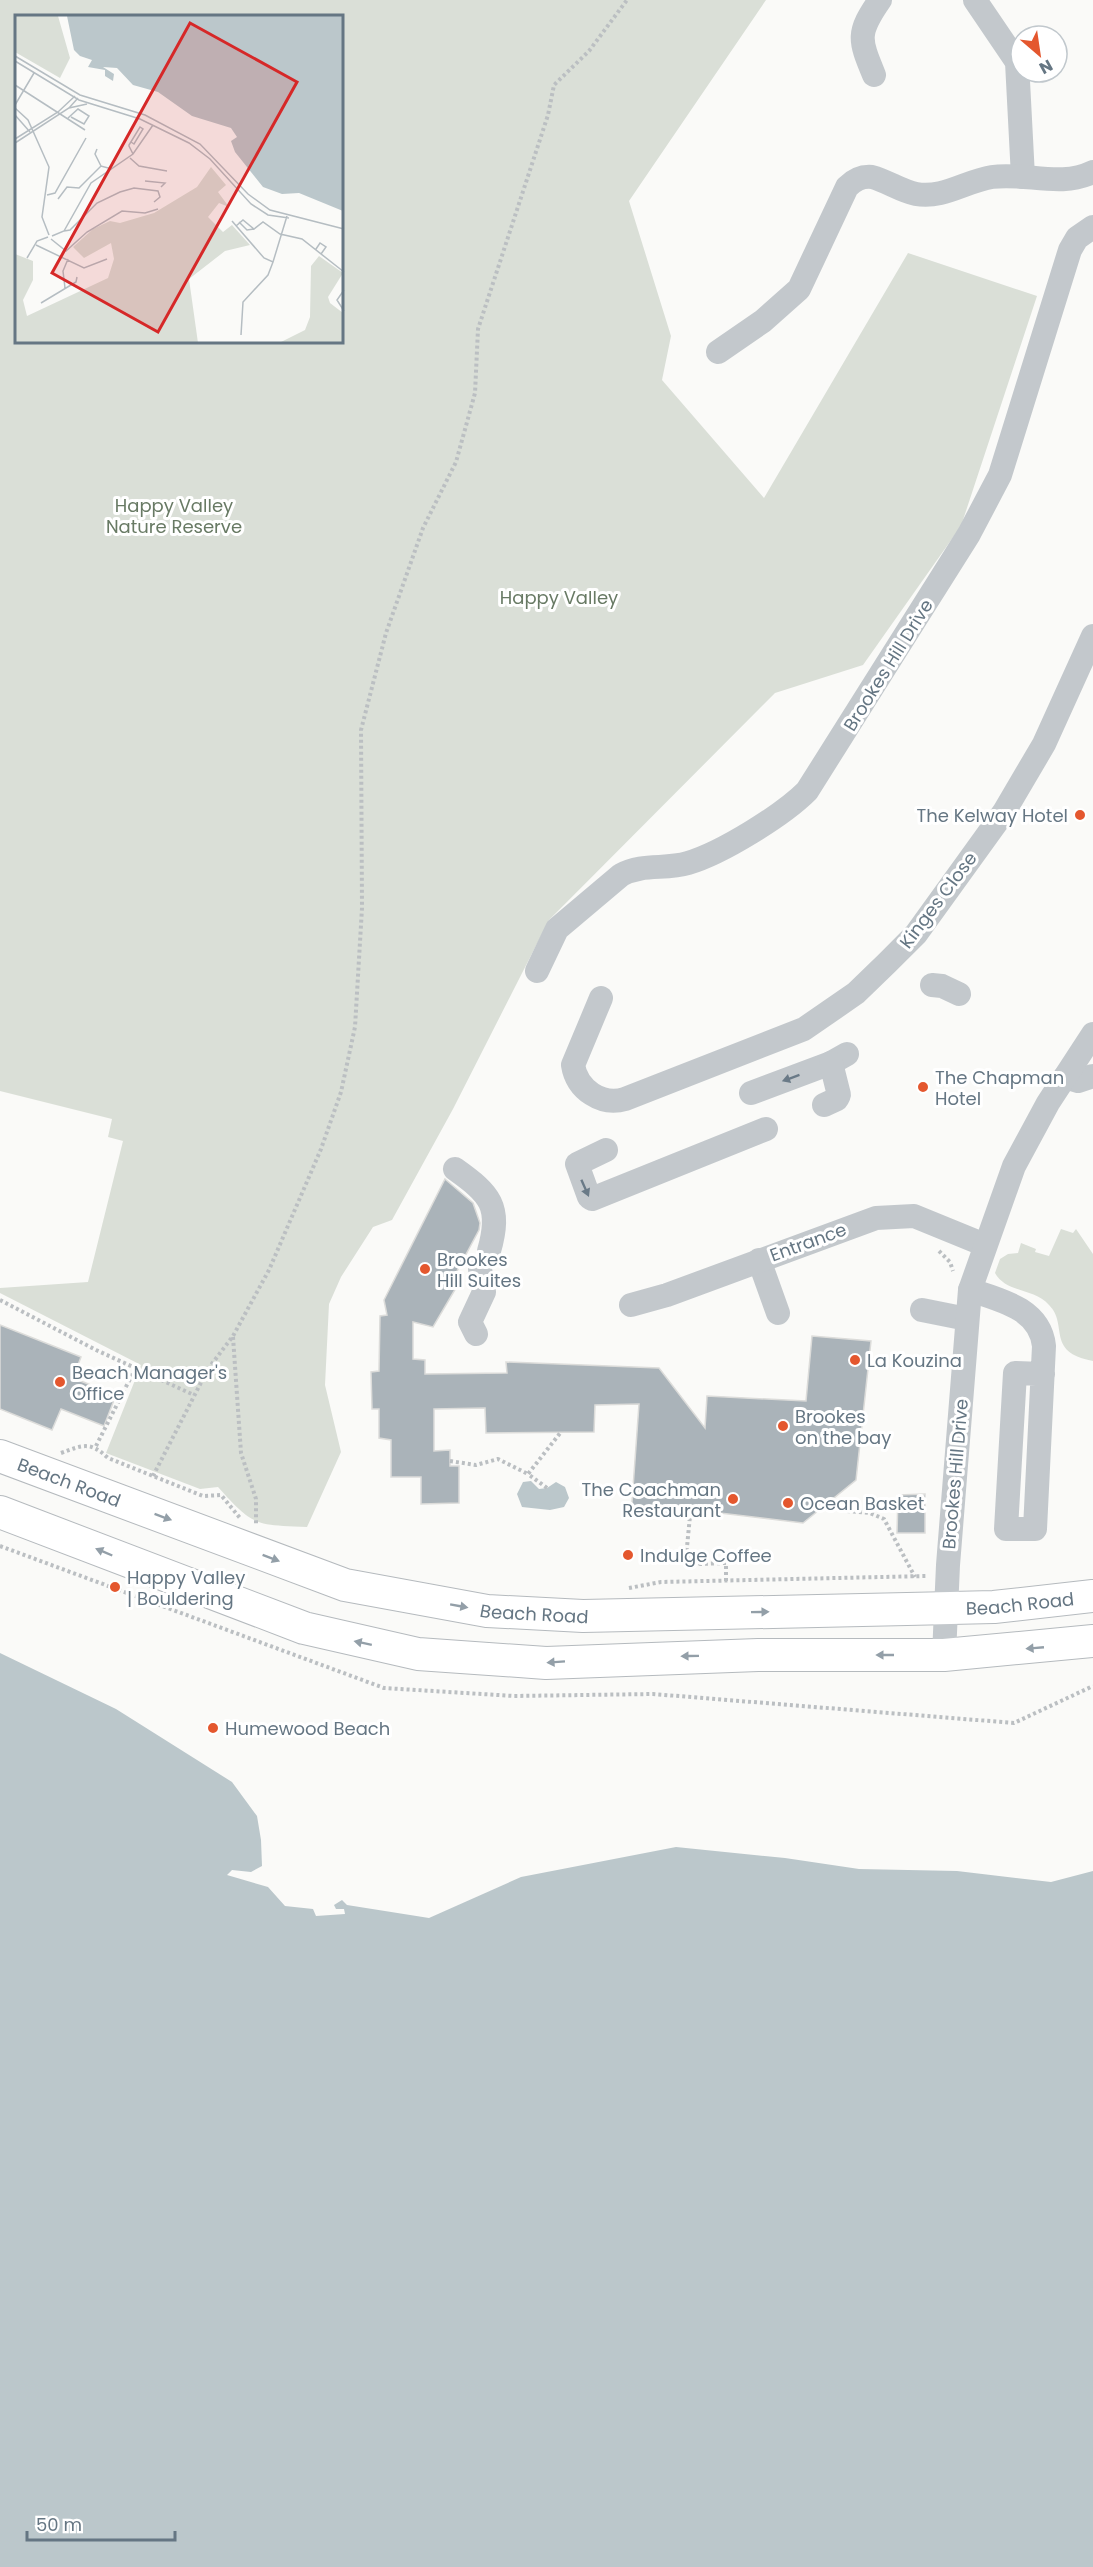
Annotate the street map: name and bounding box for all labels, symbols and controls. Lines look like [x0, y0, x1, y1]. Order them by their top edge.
inset map [15, 15, 344, 344]
north arrow [1009, 24, 1069, 84]
text: N [1035, 54, 1057, 80]
park label: Happy Valley Nature Reserve [106, 493, 242, 539]
park label: Happy Valley [500, 585, 618, 610]
street label: Brookes Hill Drive [837, 594, 939, 736]
place label: The Kelway Hotel [916, 803, 1068, 828]
marker: The Kelway Hotel [1073, 808, 1087, 822]
street label: Kinges Close [894, 847, 982, 953]
place label: The Chapman Hotel [935, 1065, 1064, 1111]
one-way arrow [782, 1074, 800, 1083]
marker: The Chapman Hotel [916, 1080, 930, 1094]
one-way arrow [581, 1179, 590, 1196]
street label: Entrance [766, 1217, 850, 1267]
place label: Brookes Hill Suites [437, 1247, 521, 1293]
marker: Brookes Hill Suites [418, 1262, 432, 1276]
place label: La Kouzina [867, 1348, 962, 1373]
marker: La Kouzina [848, 1353, 862, 1367]
place label: Beach Manager's Office [72, 1360, 227, 1406]
marker: Beach Manager's Office [53, 1375, 67, 1389]
street label: Brookes Hill Drive [936, 1398, 974, 1550]
place label: Brookes on the bay [795, 1404, 891, 1450]
marker: Brookes on the bay [776, 1419, 790, 1433]
street label: Beach Road [14, 1451, 125, 1513]
place label: The Coachman Restaurant [582, 1477, 721, 1523]
place label: Ocean Basket [800, 1491, 924, 1516]
marker: The Coachman Restaurant [726, 1492, 740, 1506]
marker: Ocean Basket [781, 1496, 795, 1510]
one-way arrow [154, 1513, 172, 1523]
place label: Indulge Coffee [640, 1543, 772, 1568]
one-way arrow [95, 1547, 113, 1556]
marker: Indulge Coffee [621, 1548, 635, 1562]
one-way arrow [262, 1554, 280, 1563]
place label: Happy Valley | Bouldering [127, 1565, 245, 1611]
marker: Happy Valley | Bouldering [108, 1580, 122, 1594]
street label: Beach Road [966, 1586, 1075, 1620]
street label: Beach Road [478, 1597, 589, 1629]
one-way arrow [450, 1602, 469, 1611]
one-way arrow [751, 1607, 770, 1617]
one-way arrow [353, 1637, 372, 1647]
one-way arrow [1025, 1643, 1044, 1653]
one-way arrow [876, 1650, 895, 1660]
one-way arrow [681, 1652, 700, 1661]
one-way arrow [547, 1657, 566, 1667]
place label: Humewood Beach [225, 1716, 390, 1741]
marker: Humewood Beach [206, 1721, 220, 1735]
scale bar [27, 2504, 176, 2542]
text: 50 m [36, 2512, 82, 2537]

